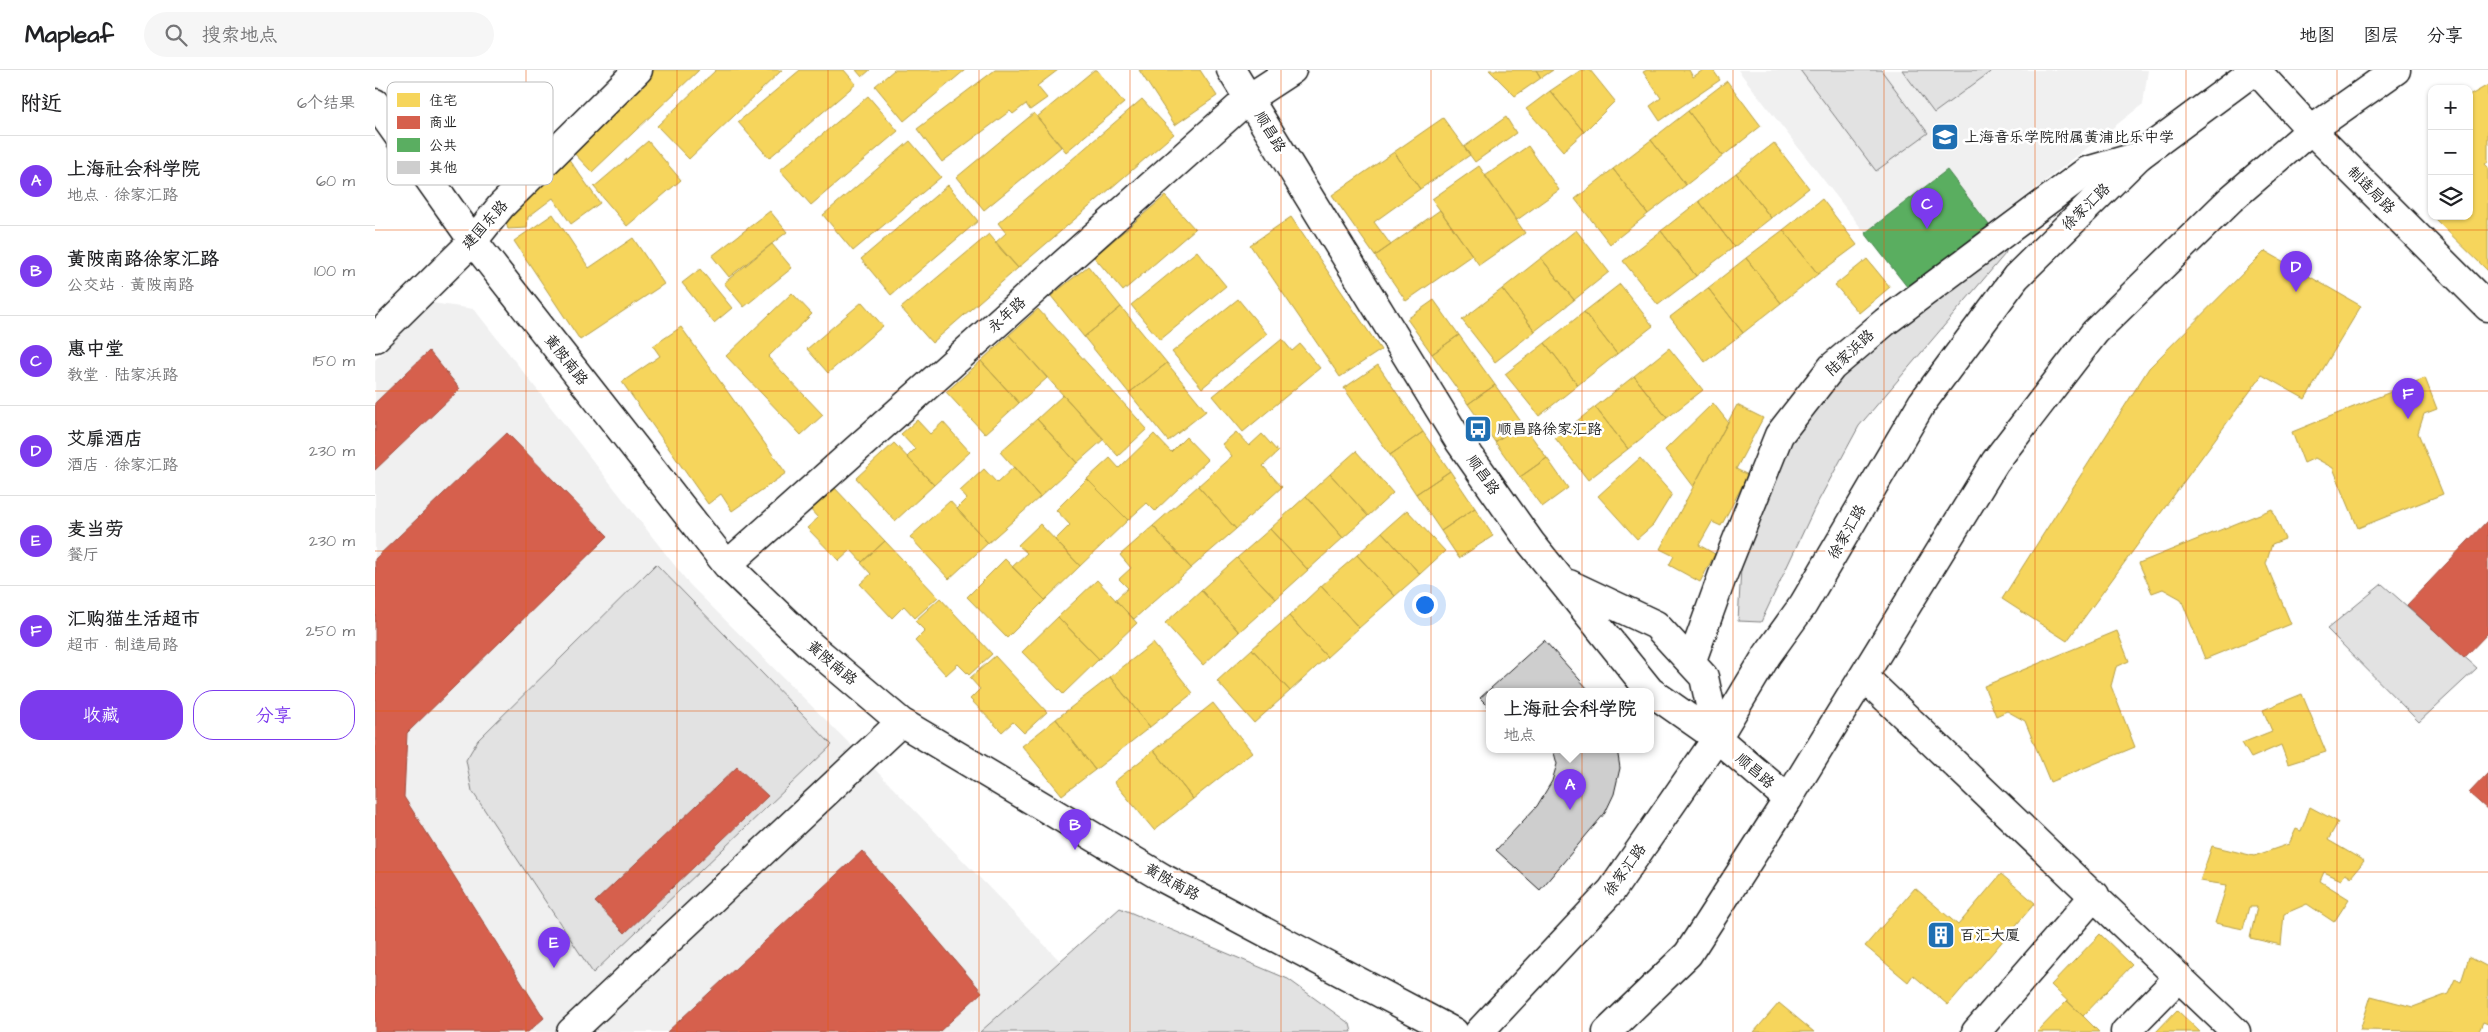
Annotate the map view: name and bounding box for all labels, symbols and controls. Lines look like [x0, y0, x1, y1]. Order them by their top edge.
search box [144, 12, 494, 57]
text: Mapleaf [25, 18, 114, 52]
icon: search [162, 21, 190, 49]
text: 搜索地点 [202, 22, 278, 49]
text: 地图 [2299, 23, 2335, 48]
text: 图层 [2363, 23, 2399, 48]
text: 分享 [2427, 23, 2463, 48]
legend [387, 82, 553, 185]
map controls [2428, 85, 2473, 220]
button: + [2428, 85, 2473, 130]
text: 附近 [20, 89, 62, 118]
text: 住宅 [429, 91, 457, 111]
text: 6个结果 [297, 92, 355, 114]
street label: 顺昌路 [1249, 107, 1291, 157]
text: 商业 [429, 113, 457, 133]
school or university icon: 上海音乐学院附属黄浦比乐中学 [1930, 122, 1960, 152]
place label: 上海音乐学院附属黄浦比乐中学 [1964, 127, 2174, 148]
button: − [2428, 130, 2473, 175]
text: 公共 [429, 136, 457, 156]
text: 上海社会科学院 [67, 156, 200, 183]
text: 其他 [429, 158, 457, 178]
street label: 制造局路 [2342, 161, 2400, 219]
text: A [31, 170, 41, 192]
text: 60 m [316, 170, 355, 192]
button: layers [2428, 175, 2473, 220]
street label: 徐家汇路 [2057, 179, 2115, 235]
text: 地点 · 徐家汇路 [67, 184, 178, 206]
pin: C [1911, 188, 1943, 229]
street label: 建国东路 [457, 196, 513, 254]
text: 黄陂南路徐家汇路 [67, 246, 219, 273]
pin: D [2280, 251, 2312, 292]
text: B [30, 260, 42, 282]
text: 100 m [314, 260, 355, 282]
text: 公交站 · 黄陂南路 [67, 274, 194, 296]
street label: 永年路 [983, 292, 1031, 338]
street label: 陆家浜路 [1821, 325, 1879, 381]
street label: 黄陂南路 [539, 330, 593, 390]
text: 惠中堂 [67, 336, 124, 363]
text: C [30, 350, 42, 372]
text: 150 m [313, 350, 355, 372]
text: 教堂 · 陆家浜路 [67, 364, 178, 386]
pin: F [2392, 378, 2424, 419]
bus stop icon: 顺昌路徐家汇路 [1463, 414, 1493, 444]
place label: 顺昌路徐家汇路 [1497, 419, 1602, 440]
text: 艾扉酒店 [67, 426, 143, 453]
text: D [31, 440, 41, 462]
text: 230 m [309, 440, 355, 462]
street label: 顺昌路 [1461, 451, 1505, 499]
text: 酒店 · 徐家汇路 [67, 454, 178, 476]
street label: 徐家汇路 [1823, 501, 1871, 563]
text: 麦当劳 [67, 516, 124, 543]
text: E [31, 530, 41, 552]
text: 230 m [309, 530, 355, 552]
text: 餐厅 [67, 544, 99, 566]
your location [1412, 592, 1438, 618]
text: 汇购猫生活超市 [67, 606, 200, 633]
text: F [30, 620, 42, 642]
text: 250 m [306, 620, 355, 642]
text: 超市 · 制造局路 [67, 634, 178, 656]
street label: 黄陂南路 [802, 636, 862, 690]
popup [1486, 688, 1654, 753]
button: 收藏 [20, 690, 183, 740]
button: 分享 [193, 690, 355, 740]
text: 上海社会科学院 [1503, 696, 1637, 723]
text: 地点 [1503, 724, 1536, 746]
street label: 顺昌路 [1731, 748, 1779, 794]
pin: A [1554, 769, 1586, 810]
pin: B [1059, 809, 1091, 850]
street label: 徐家汇路 [1599, 840, 1651, 900]
street label: 黄陂南路 [1141, 858, 1203, 906]
building icon: 百汇大厦 [1926, 920, 1956, 950]
place label: 百汇大厦 [1960, 925, 2020, 946]
pin: E [538, 927, 570, 968]

